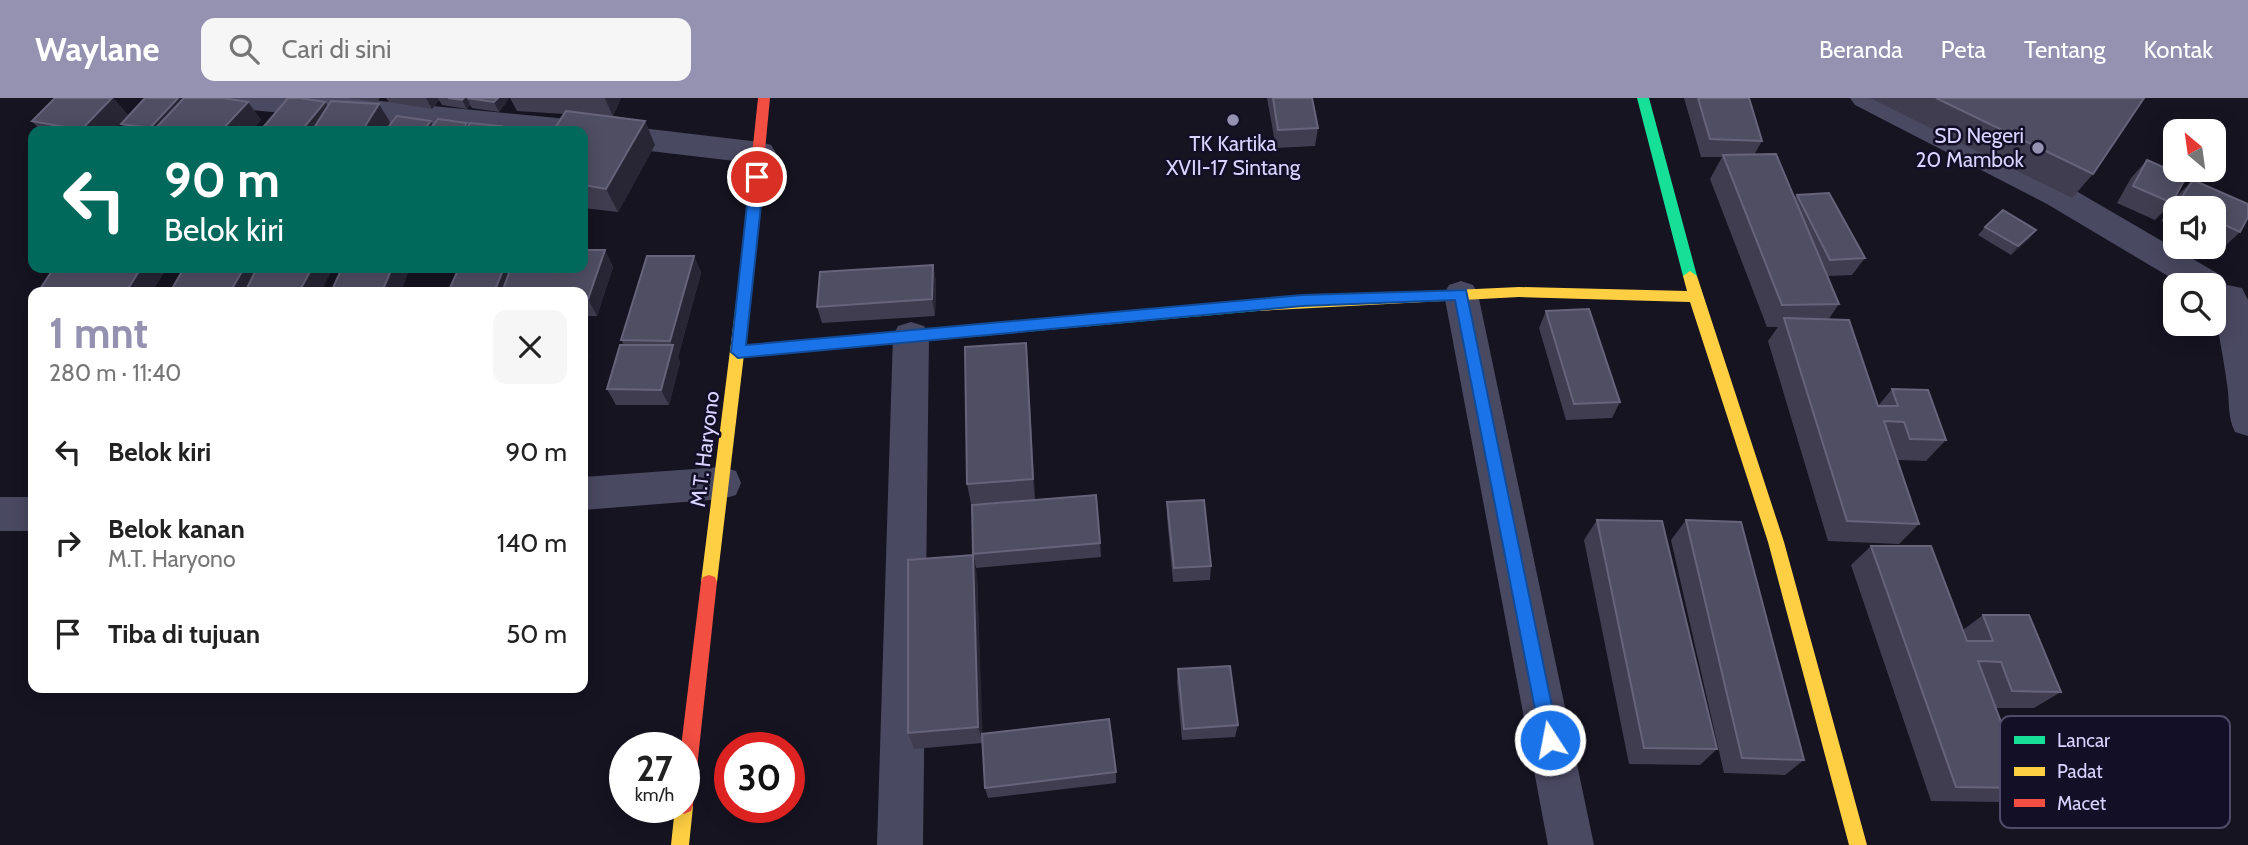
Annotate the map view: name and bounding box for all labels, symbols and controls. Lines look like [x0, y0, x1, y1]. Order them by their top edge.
search box [201, 18, 691, 81]
text: Waylane [35, 29, 159, 69]
icon: search [225, 30, 263, 68]
text: Cari di sini [281, 33, 392, 65]
text: Beranda [1819, 35, 1903, 64]
text: Peta [1941, 35, 1986, 64]
text: Tentang [2024, 35, 2105, 64]
text: Kontak [2143, 35, 2213, 64]
marker: TK Kartika XVII-17 Sintang [1225, 112, 1241, 128]
north arrow [2163, 119, 2226, 182]
map controls [2163, 119, 2226, 336]
place label: SD Negeri 20 Mambok [1916, 123, 2025, 172]
place label: TK Kartika XVII-17 Sintang [1166, 131, 1301, 180]
marker: SD Negeri 20 Mambok [2030, 140, 2046, 156]
pin [727, 147, 787, 207]
text: 90 m [164, 150, 280, 209]
icon: left [49, 154, 140, 245]
icon: arrive [738, 158, 776, 196]
button: sound [2163, 196, 2226, 259]
text: Belok kiri [164, 210, 284, 249]
button: search [2163, 273, 2226, 336]
text: 1 mnt [49, 307, 148, 359]
button: close [493, 310, 567, 384]
text: 280 m · 11:40 [49, 359, 181, 387]
street label: M.T. Haryono [685, 390, 724, 508]
icon: left [49, 433, 87, 471]
text: Belok kiri [108, 436, 211, 468]
text: 90 m [505, 436, 567, 468]
text: Belok kanan [108, 513, 245, 545]
icon: right [49, 524, 87, 562]
text: 140 m [497, 527, 567, 559]
text: M.T. Haryono [108, 545, 236, 573]
icon: arrive [49, 615, 87, 653]
text: Tiba di tujuan [108, 618, 260, 650]
text: 50 m [506, 618, 567, 650]
position arrow [1513, 703, 1587, 777]
legend [2000, 716, 2230, 828]
text: Lancar [2057, 729, 2110, 752]
speed limit sign: 30 [714, 732, 805, 823]
text: 27 [636, 747, 673, 790]
text: Padat [2057, 760, 2103, 783]
text: km/h [635, 784, 674, 806]
text: Macet [2057, 792, 2107, 815]

